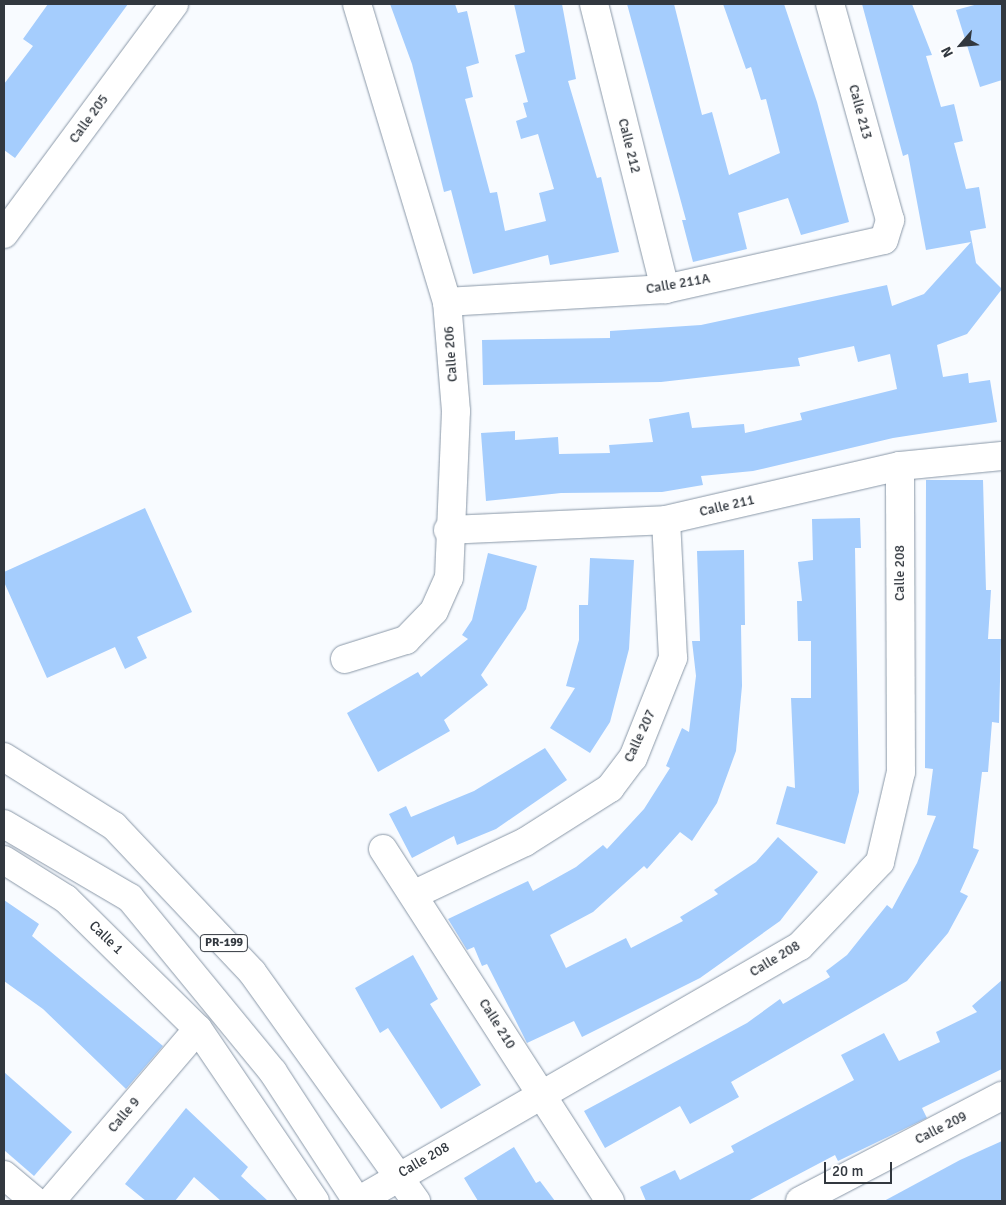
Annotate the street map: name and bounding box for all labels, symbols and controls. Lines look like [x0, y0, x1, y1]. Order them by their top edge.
north arrow [936, 20, 986, 70]
text: N [937, 44, 957, 60]
street label: Calle 213 [845, 83, 875, 141]
street label: Calle 205 [66, 91, 112, 147]
street label: Calle 212 [614, 117, 644, 175]
street label: Calle 211A [645, 270, 711, 298]
street label: Calle 206 [441, 325, 461, 383]
street label: Calle 211 [698, 491, 756, 521]
street label: Calle 208 [892, 545, 908, 601]
street label: Calle 207 [621, 707, 659, 765]
street label: Calle 1 [85, 918, 127, 958]
road number: PR-199 [199, 934, 249, 952]
street label: Calle 208 [747, 937, 803, 981]
street label: Calle 210 [475, 996, 519, 1052]
street label: Calle 9 [104, 1094, 144, 1136]
street label: Calle 209 [912, 1108, 970, 1148]
street label: Calle 208 [395, 1139, 453, 1181]
scale bar [826, 1152, 894, 1184]
text: 20 m [832, 1162, 863, 1180]

